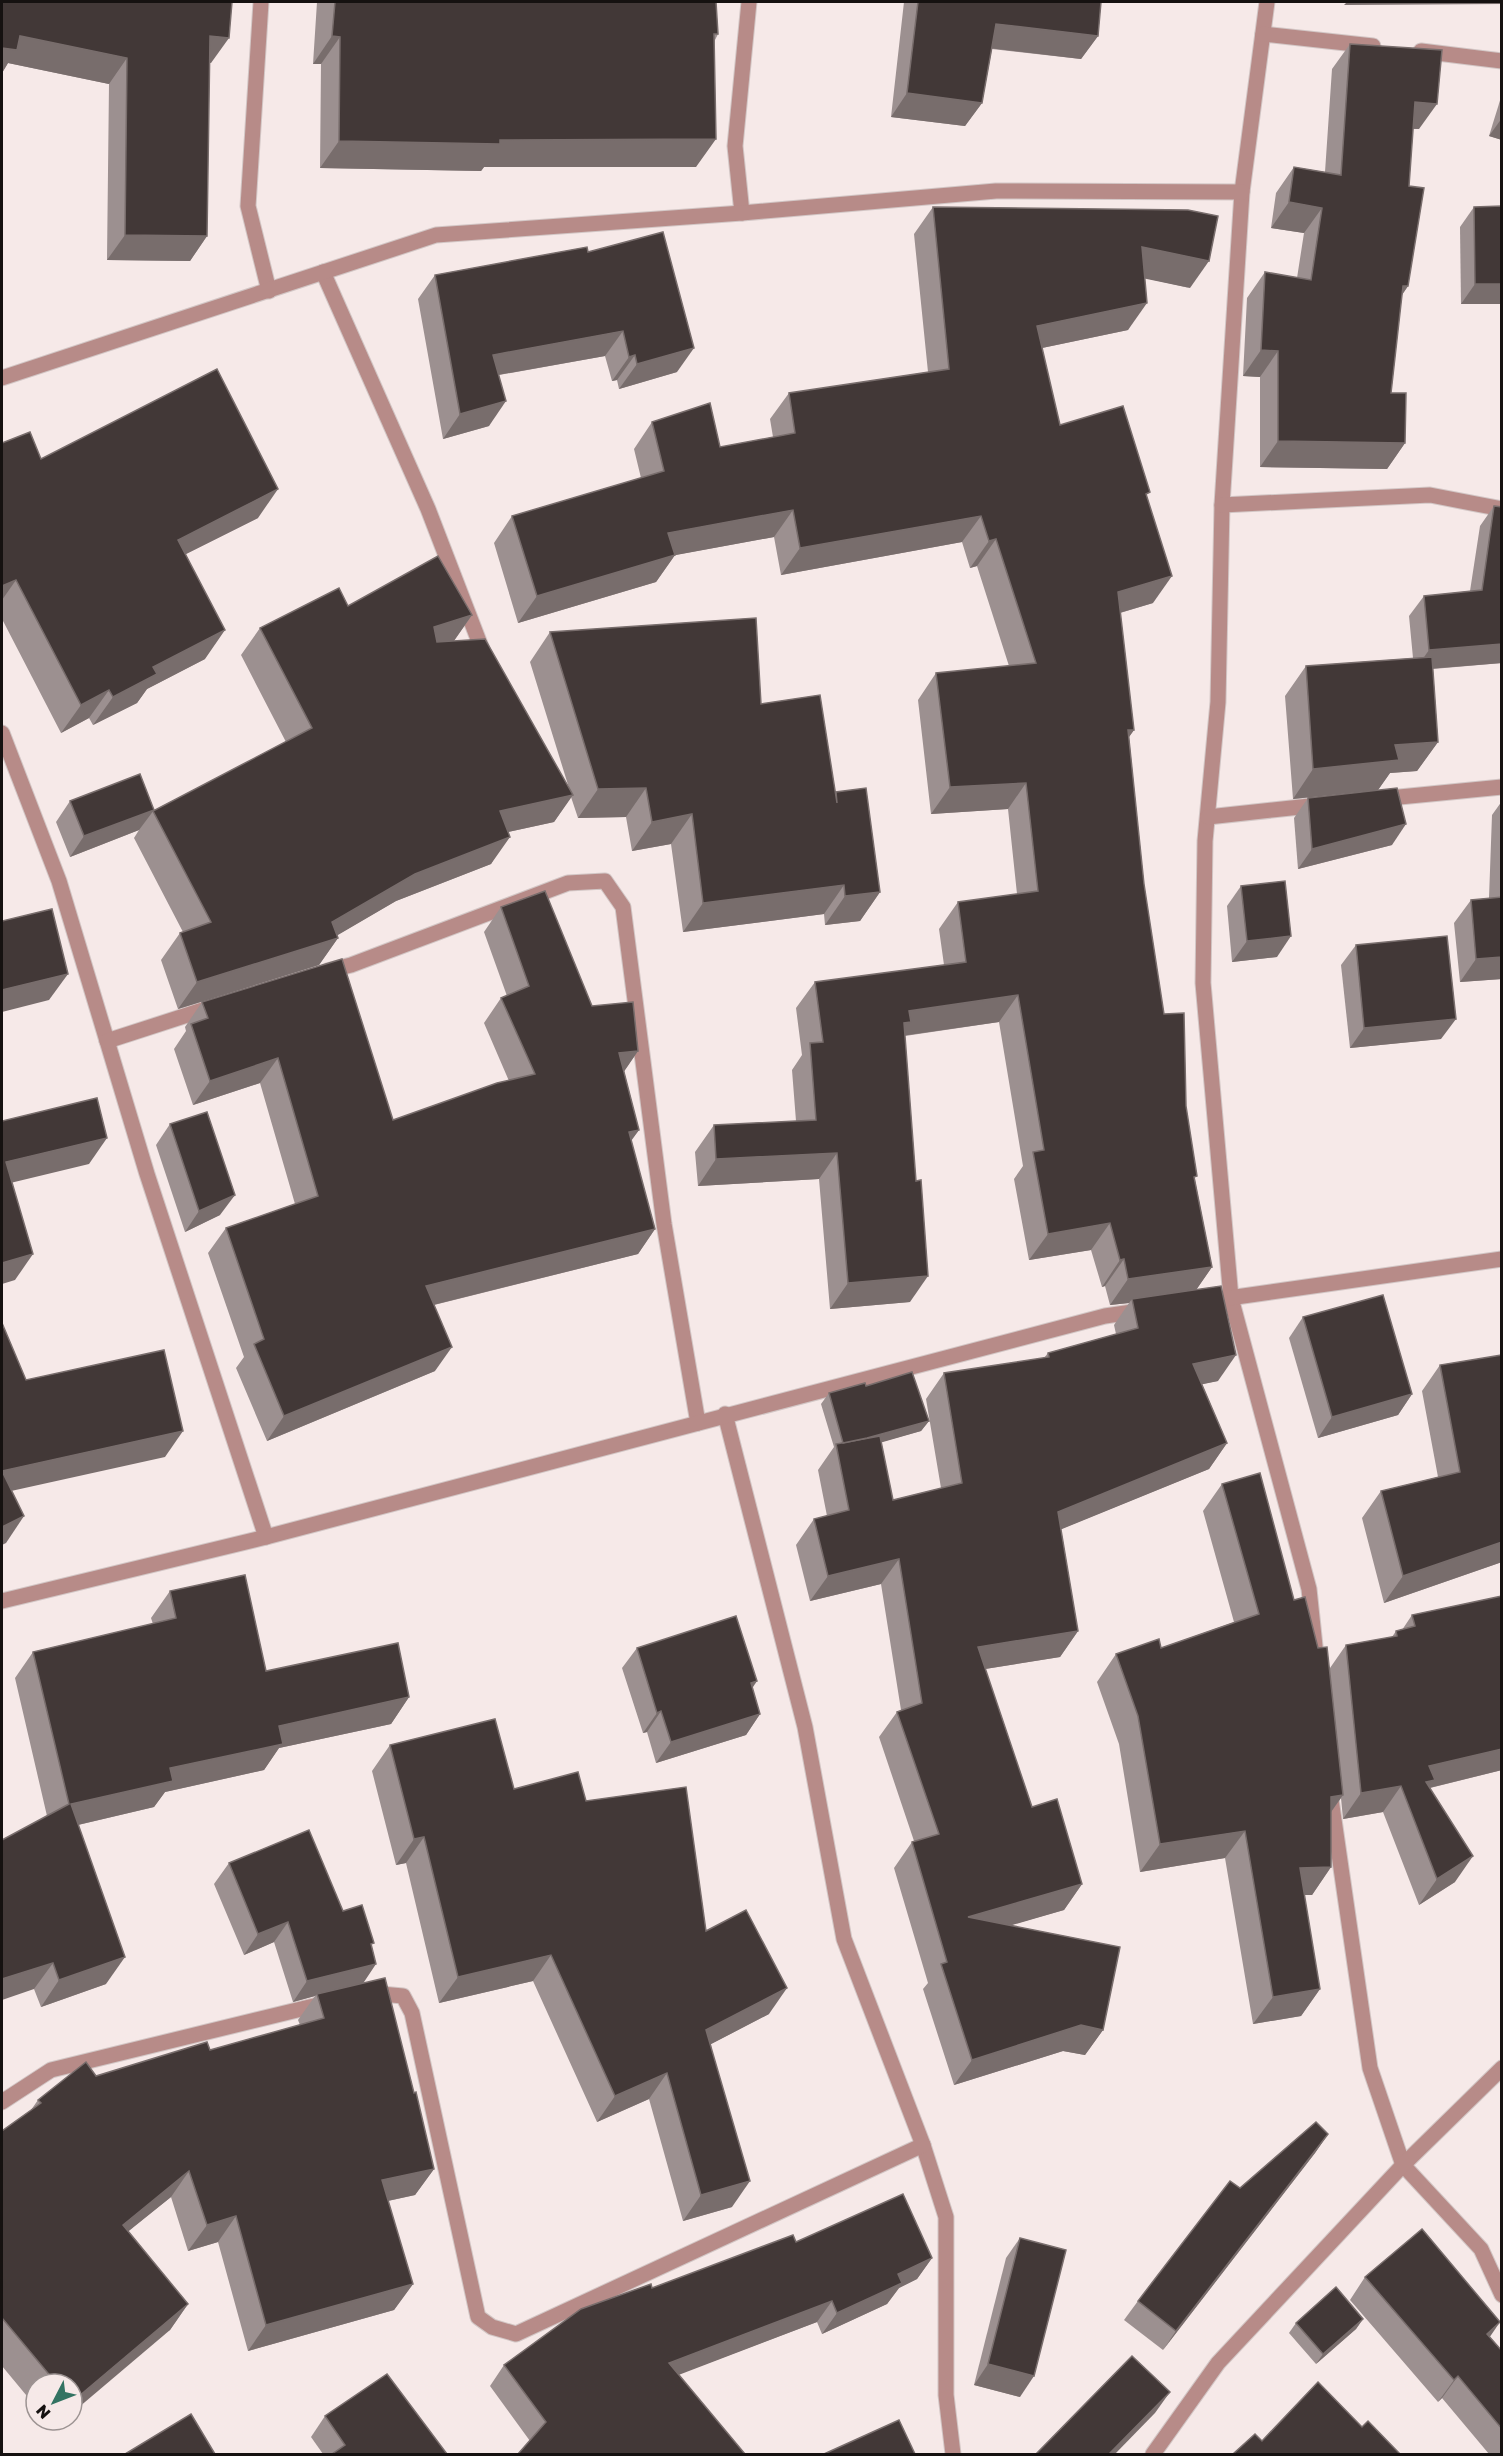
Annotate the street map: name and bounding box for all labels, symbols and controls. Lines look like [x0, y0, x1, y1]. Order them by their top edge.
north arrow [24, 2372, 84, 2432]
text: N [31, 2401, 54, 2423]

